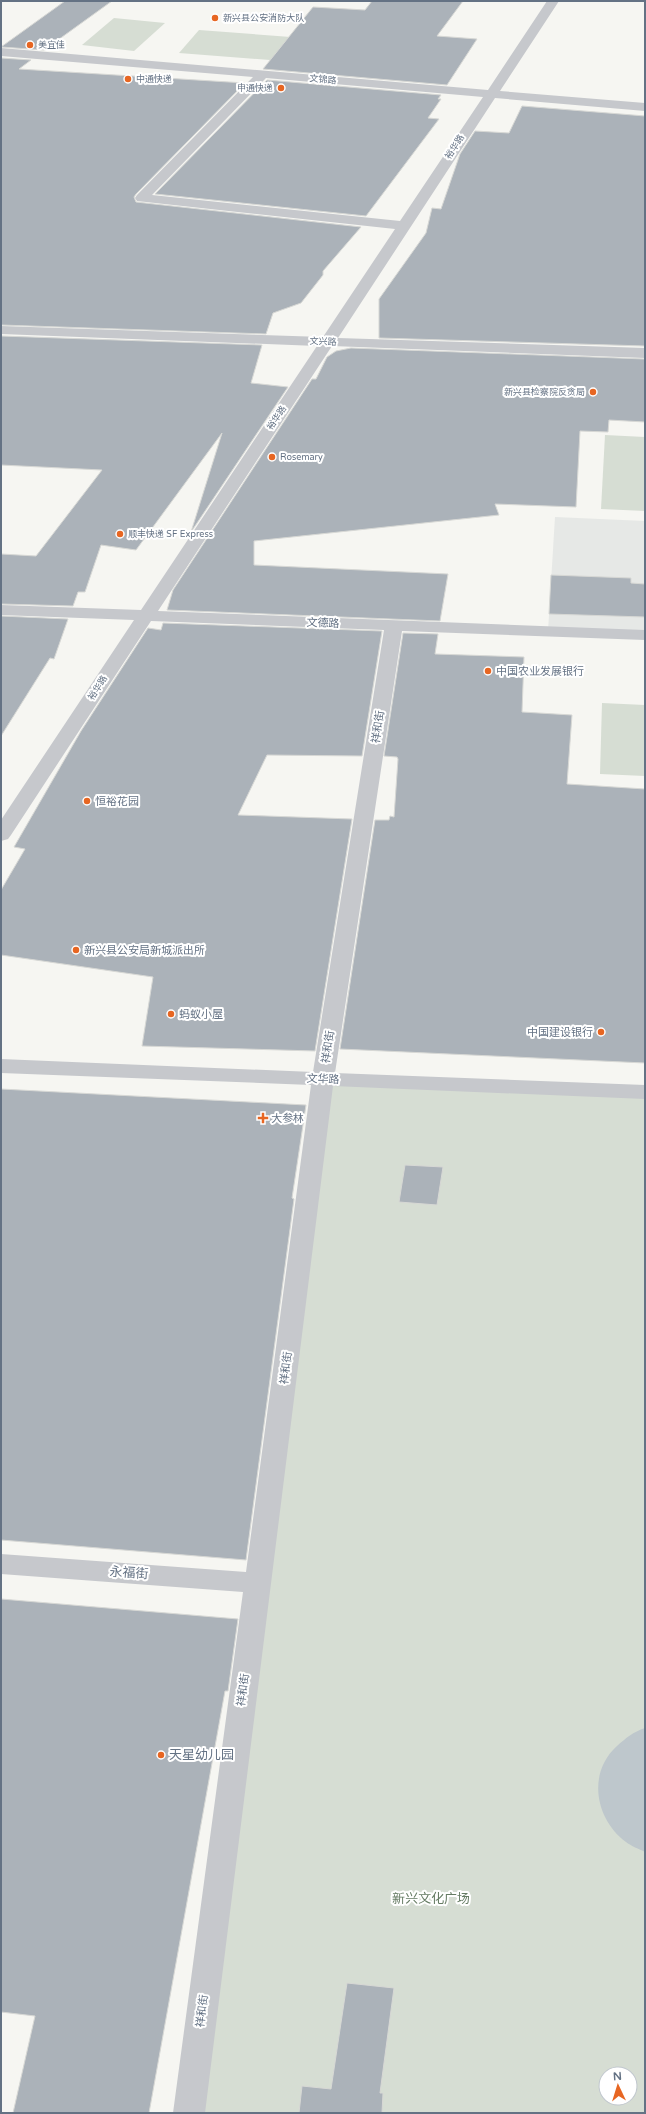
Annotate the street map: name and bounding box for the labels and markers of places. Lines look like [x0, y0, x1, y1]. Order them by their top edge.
marker: 新兴县公安消防大队 [210, 13, 220, 23]
place label: 新兴县公安消防大队 [223, 13, 305, 24]
marker: 美宜佳 [25, 40, 35, 50]
place label: 美宜佳 [38, 40, 65, 51]
marker: 中通快递 [123, 74, 133, 84]
place label: 中通快递 [136, 74, 172, 85]
place label: 申通快递 [237, 83, 273, 94]
marker: 申通快递 [276, 83, 286, 93]
place label: 新兴县检察院反贪局 [504, 386, 585, 398]
marker: 新兴县检察院反贪局 [588, 387, 598, 397]
marker: Rosemary [267, 452, 277, 462]
place label: Rosemary [280, 452, 323, 463]
marker: 顺丰快递 SF Express [115, 529, 125, 539]
place label: 顺丰快递 SF Express [128, 529, 213, 540]
place label: 中国农业发展银行 [496, 665, 584, 678]
marker: 中国农业发展银行 [483, 666, 493, 676]
place label: 恒裕花园 [95, 795, 139, 808]
marker: 恒裕花园 [82, 796, 92, 806]
place label: 新兴县公安局新城派出所 [84, 944, 205, 957]
marker: 新兴县公安局新城派出所 [71, 945, 81, 955]
place label: 蚂蚁小屋 [179, 1008, 223, 1021]
marker: 蚂蚁小屋 [166, 1009, 176, 1019]
place label: 中国建设银行 [527, 1026, 593, 1039]
marker: 中国建设银行 [596, 1027, 606, 1037]
place label: 大参林 [271, 1112, 304, 1125]
marker: 大参林 [258, 1113, 268, 1123]
place label: 天星幼儿园 [169, 1747, 234, 1763]
marker: 天星幼儿园 [156, 1750, 166, 1760]

